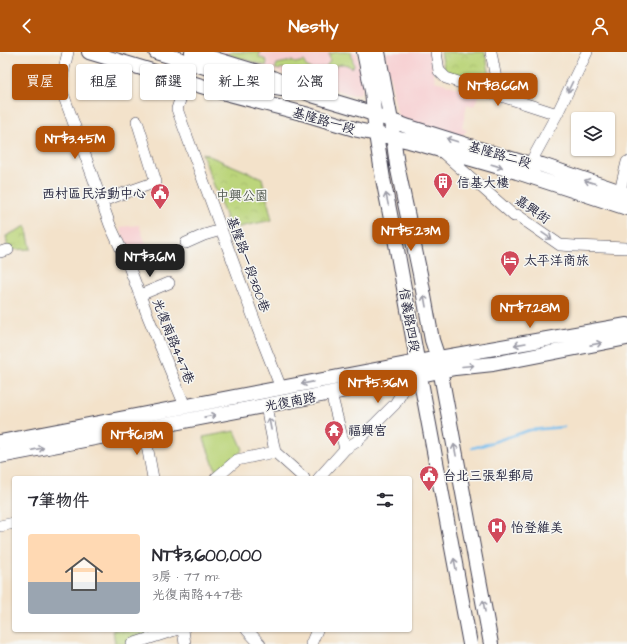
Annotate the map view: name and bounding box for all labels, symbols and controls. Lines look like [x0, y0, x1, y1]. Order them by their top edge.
text: Nestly [288, 14, 339, 39]
icon: back [16, 15, 38, 37]
icon: person [589, 15, 611, 37]
chip: 買屋 [12, 64, 68, 100]
chip: 租屋 [76, 64, 132, 100]
chip: 篩選 [140, 64, 196, 100]
chip: 新上架 [204, 64, 274, 100]
chip: 公寓 [282, 64, 338, 100]
pin: NT$8.66M [457, 73, 539, 107]
text: NT$8.66M [468, 77, 528, 95]
one-way arrow [566, 81, 573, 93]
street label: 基隆路一段 [290, 103, 357, 139]
map controls [571, 112, 615, 156]
button: layers [571, 112, 615, 156]
pin: NT$3.45M [34, 126, 116, 160]
text: NT$3.45M [45, 130, 105, 148]
one-way arrow [446, 136, 459, 143]
street label: 基隆路二段 [466, 137, 533, 173]
one-way arrow [491, 163, 504, 171]
building icon: 信基大樓 [432, 171, 454, 199]
place label: 信基大樓 [457, 174, 509, 192]
one-way arrow [584, 177, 596, 185]
public building icon: 西村區民活動中心 [149, 182, 171, 210]
place label: 西村區民活動中心 [42, 185, 146, 203]
park label: 中興公園 [216, 187, 268, 205]
street label: 嘉興街 [511, 191, 554, 228]
one-way arrow [383, 193, 391, 206]
street label: 基隆路一段380巷 [222, 214, 274, 315]
pin: NT$5.23M [370, 218, 452, 252]
text: NT$5.23M [381, 222, 441, 240]
one-way arrow [541, 232, 552, 240]
pin: NT$3.6M [113, 244, 187, 278]
text: NT$3.6M [125, 248, 175, 266]
hotel icon: 太平洋商旅 [499, 249, 521, 277]
place label: 太平洋商旅 [524, 252, 589, 270]
street label: 信義路四段 [395, 287, 424, 354]
one-way arrow [421, 295, 429, 308]
pin: NT$7.28M [489, 295, 571, 329]
street label: 光復南路447巷 [148, 296, 198, 387]
text: NT$7.28M [500, 299, 560, 317]
one-way arrow [514, 340, 527, 348]
one-way arrow [589, 340, 602, 348]
one-way arrow [461, 363, 474, 370]
pin: NT$5.36M [337, 370, 419, 404]
text: NT$5.36M [348, 374, 408, 392]
one-way arrow [301, 379, 314, 387]
street label: 光復南路 [263, 388, 317, 416]
one-way arrow [203, 412, 216, 420]
one-way arrow [265, 418, 273, 431]
temple icon: 福興宮 [323, 419, 345, 447]
pin: NT$6.13M [96, 422, 178, 456]
place label: 福興宮 [348, 422, 387, 440]
text: NT$6.13M [111, 426, 163, 444]
one-way arrow [451, 444, 459, 457]
one-way arrow [31, 445, 44, 453]
public building icon: 台北三張犁郵局 [418, 464, 440, 492]
place label: 台北三張犁郵局 [443, 467, 534, 485]
text: 7筆物件 [28, 489, 89, 513]
icon: filters [374, 489, 396, 511]
hospital icon: 怡登維美 [486, 516, 508, 544]
place label: 怡登維美 [511, 519, 563, 537]
text: NT$3,600,000 [152, 544, 262, 568]
icon: home [60, 550, 108, 598]
one-way arrow [451, 558, 459, 571]
text: 3房 · 77 m² [152, 568, 220, 586]
text: 光復南路447巷 [152, 586, 243, 604]
one-way arrow [480, 600, 488, 613]

